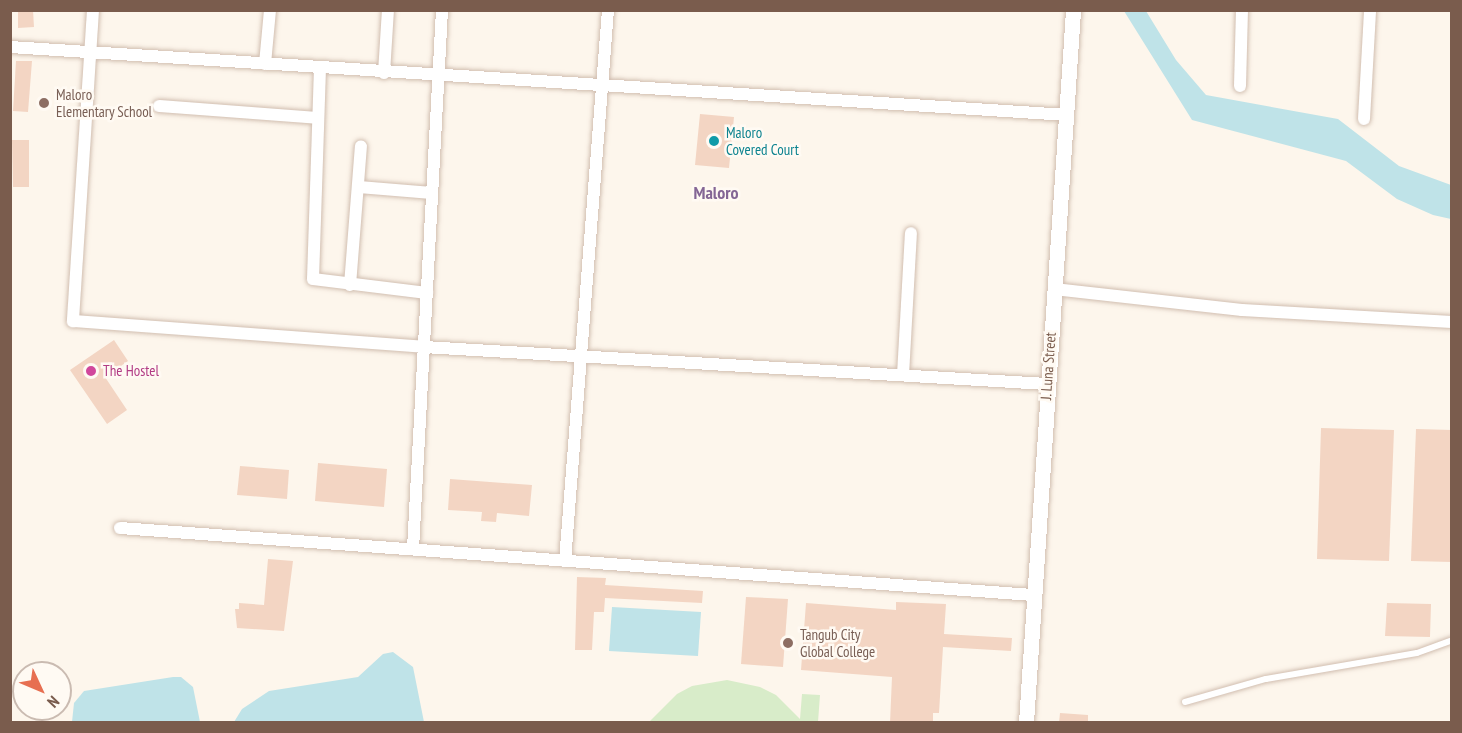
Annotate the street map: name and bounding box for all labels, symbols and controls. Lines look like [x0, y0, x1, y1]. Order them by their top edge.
place label: Maloro Elementary School [56, 85, 153, 120]
marker: Maloro Elementary School [37, 96, 51, 110]
place label: Maloro Covered Court [726, 123, 799, 158]
marker: Maloro Covered Court [707, 134, 721, 148]
district label: Maloro [693, 182, 739, 204]
street label: J. Luna Street [1037, 331, 1059, 401]
place label: The Hostel [103, 362, 159, 380]
marker: The Hostel [84, 364, 98, 378]
place label: Tangub City Global College [800, 625, 875, 660]
marker: Tangub City Global College [781, 636, 795, 650]
north arrow [12, 661, 72, 721]
text: N [43, 692, 64, 712]

